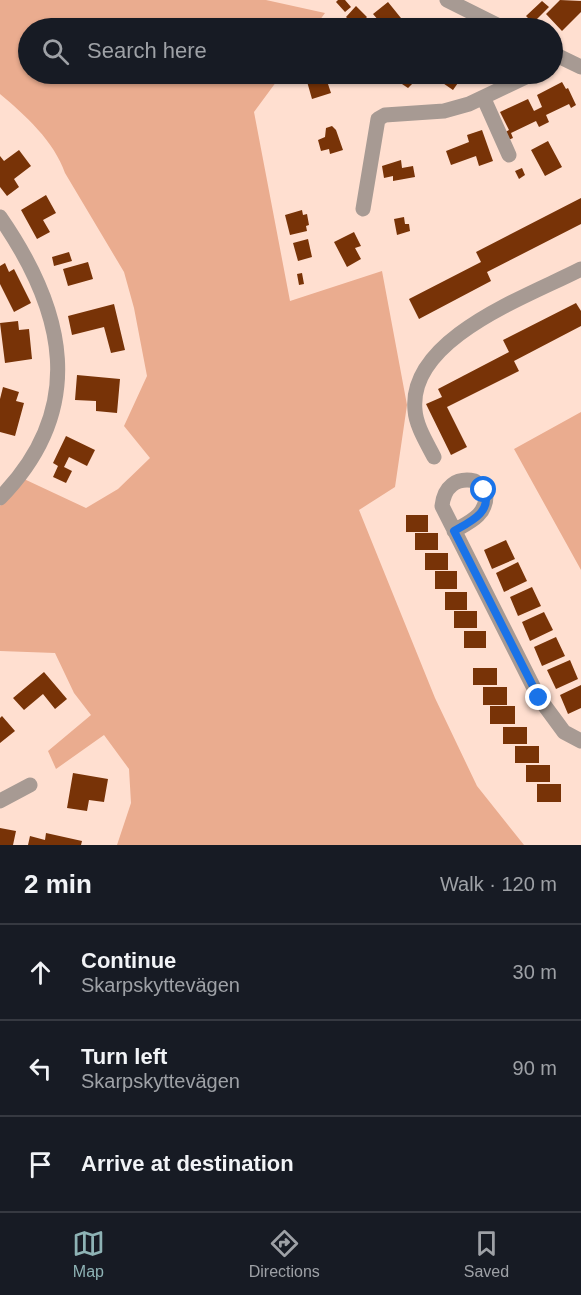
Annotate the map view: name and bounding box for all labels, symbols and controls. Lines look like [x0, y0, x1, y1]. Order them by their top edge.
search box [18, 18, 563, 84]
icon: search [39, 35, 72, 68]
text: Search here [87, 38, 207, 63]
route start [470, 476, 496, 502]
route end [525, 684, 551, 710]
text: 2 min [24, 869, 92, 899]
text: Walk · 120 m [440, 873, 557, 895]
text: Continue [81, 948, 176, 973]
icon: ahead [24, 956, 57, 989]
text: 30 m [513, 961, 557, 983]
text: Skarpskyttevägen [81, 974, 240, 996]
text: Turn left [81, 1044, 167, 1069]
icon: left [24, 1052, 57, 1085]
text: 90 m [513, 1057, 557, 1079]
text: Skarpskyttevägen [81, 1070, 240, 1092]
icon: arrive [24, 1148, 57, 1181]
text: Arrive at destination [81, 1151, 294, 1176]
tab: Map [72, 1227, 105, 1281]
tab: Directions [249, 1227, 320, 1281]
tab: Saved [464, 1227, 509, 1281]

